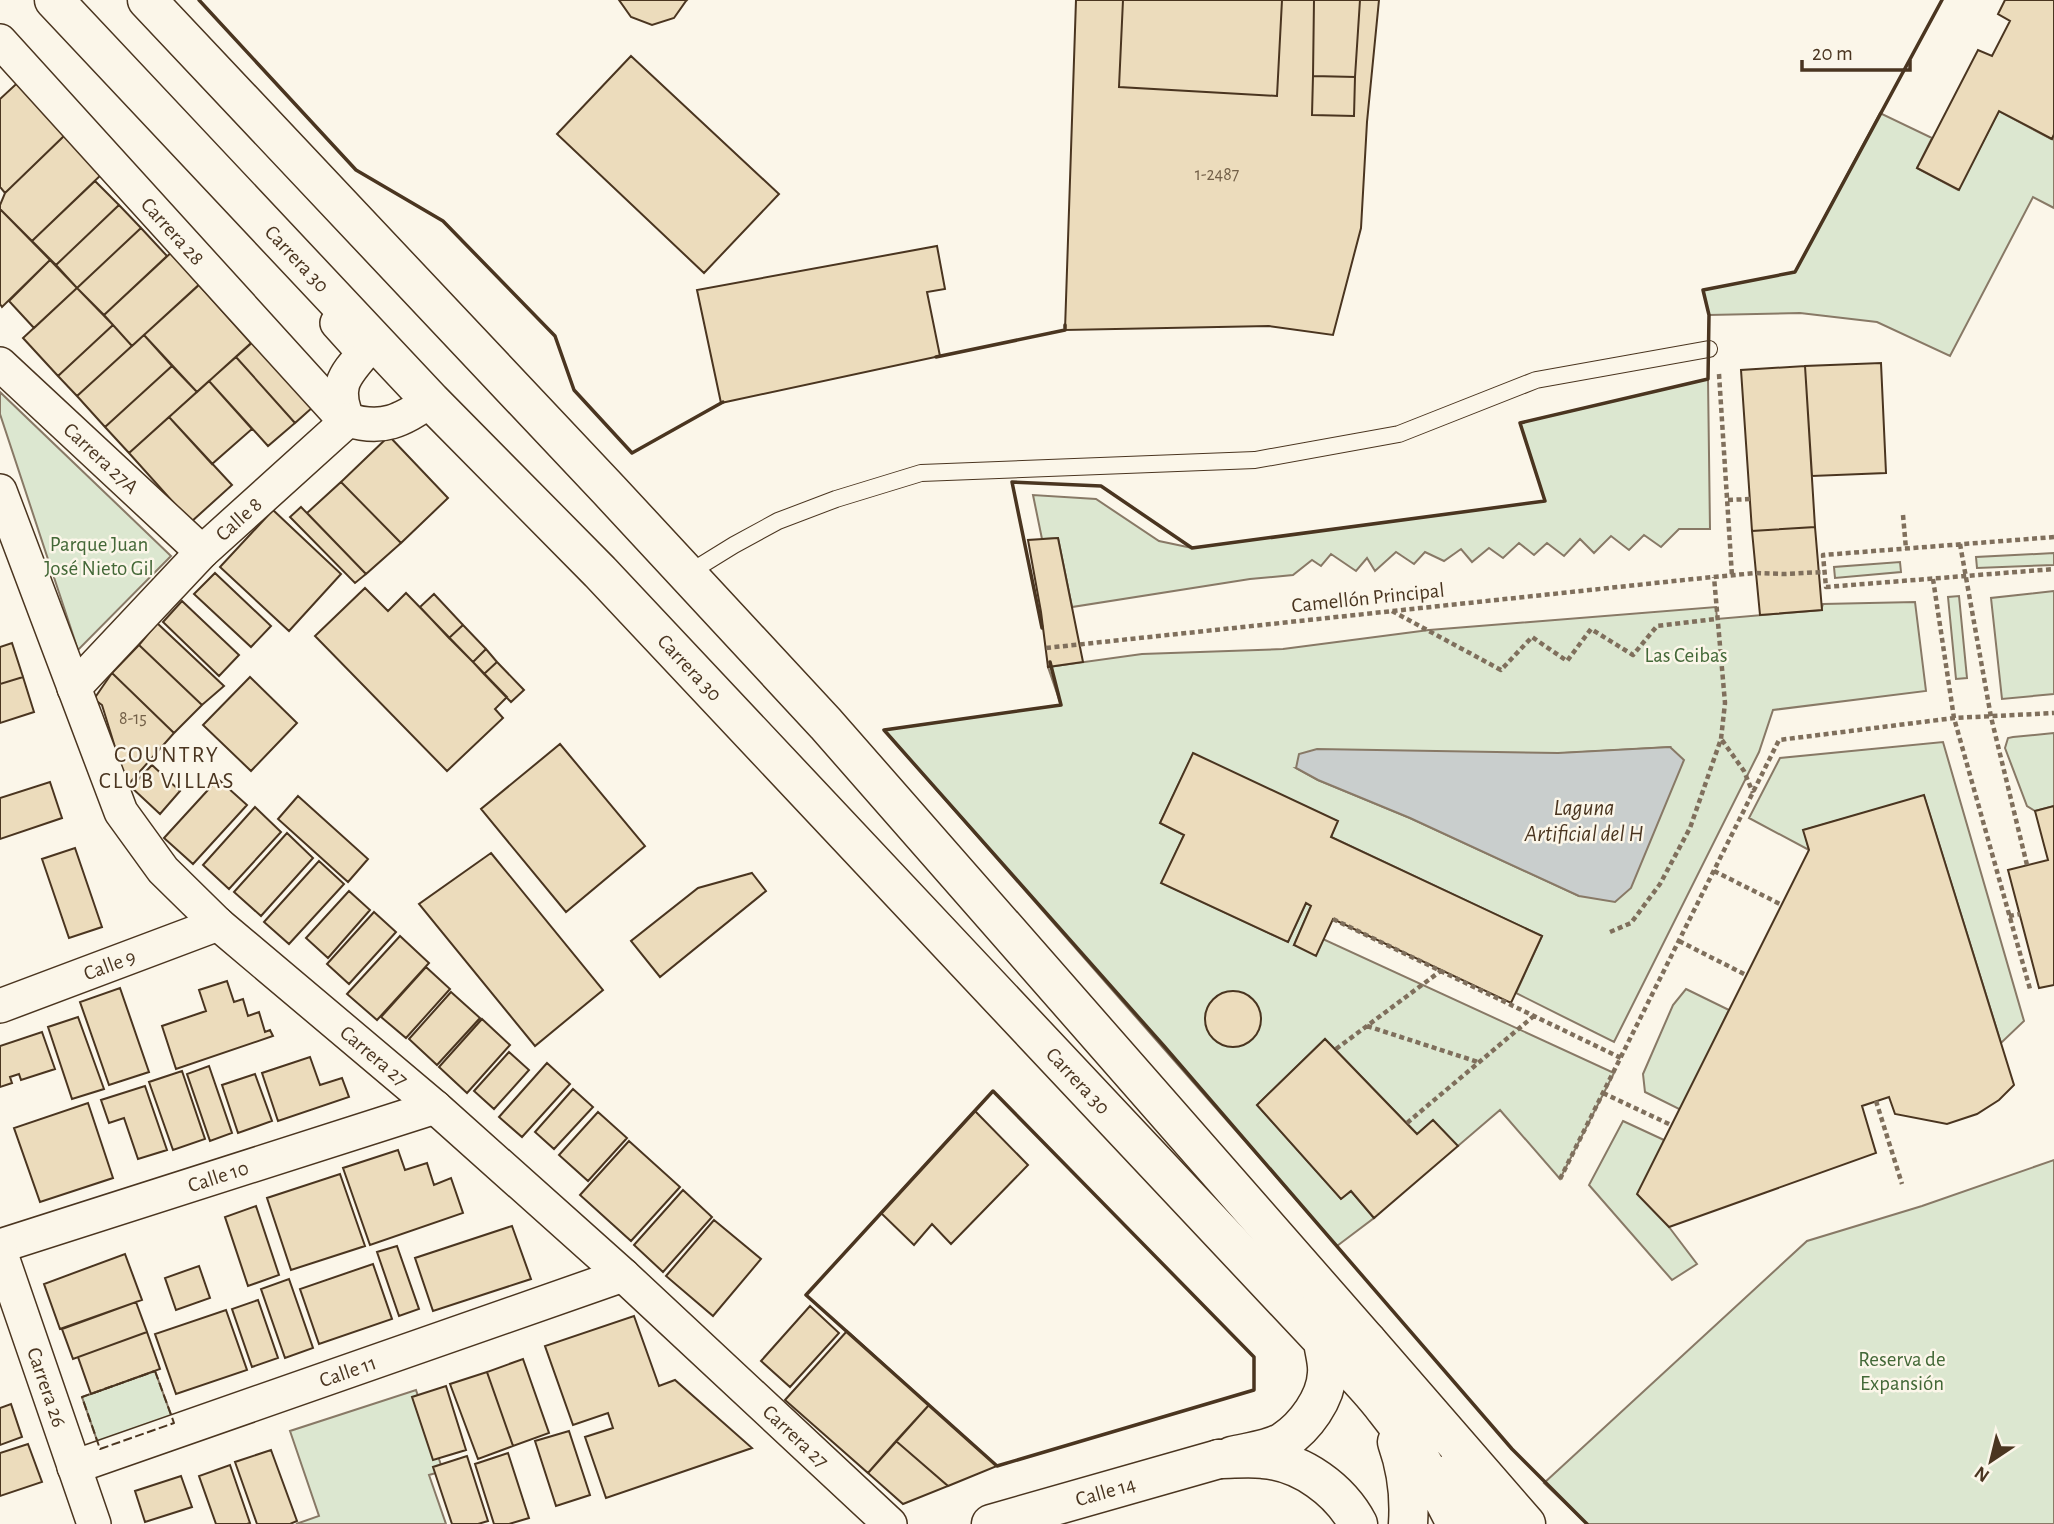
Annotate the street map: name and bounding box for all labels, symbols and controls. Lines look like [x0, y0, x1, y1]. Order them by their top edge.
scale bar [1802, 28, 1910, 72]
text: 20 m [1812, 43, 1853, 64]
house number: 1-2487 [1195, 166, 1239, 184]
street label: Carrera 28 [137, 193, 208, 269]
street label: Carrera 30 [261, 221, 333, 296]
street label: Carrera 27A [60, 418, 143, 498]
street label: Calle 8 [211, 493, 266, 545]
park label: Parque Juan José Nieto Gil [44, 534, 154, 579]
street label: Camellón Principal [1290, 580, 1446, 616]
street label: Carrera 30 [654, 630, 726, 705]
park label: Las Ceibas [1644, 645, 1728, 666]
house number: 8-15 [119, 710, 147, 728]
district label: COUNTRY CLUB VILLAS [99, 744, 235, 793]
water label: Laguna Artificial del H [1524, 797, 1643, 846]
street label: Calle 9 [81, 945, 138, 984]
street label: Carrera 27 [336, 1021, 412, 1090]
street label: Carrera 30 [1042, 1043, 1114, 1118]
street label: Calle 10 [185, 1157, 251, 1196]
street label: Carrera 26 [23, 1345, 70, 1430]
park label: Reserva de Expansión [1858, 1349, 1946, 1394]
street label: Calle 11 [317, 1352, 379, 1391]
street label: Carrera 27 [759, 1401, 833, 1472]
north arrow [1956, 1426, 2026, 1496]
text: N [1971, 1462, 1993, 1485]
street label: Calle 14 [1073, 1473, 1138, 1510]

